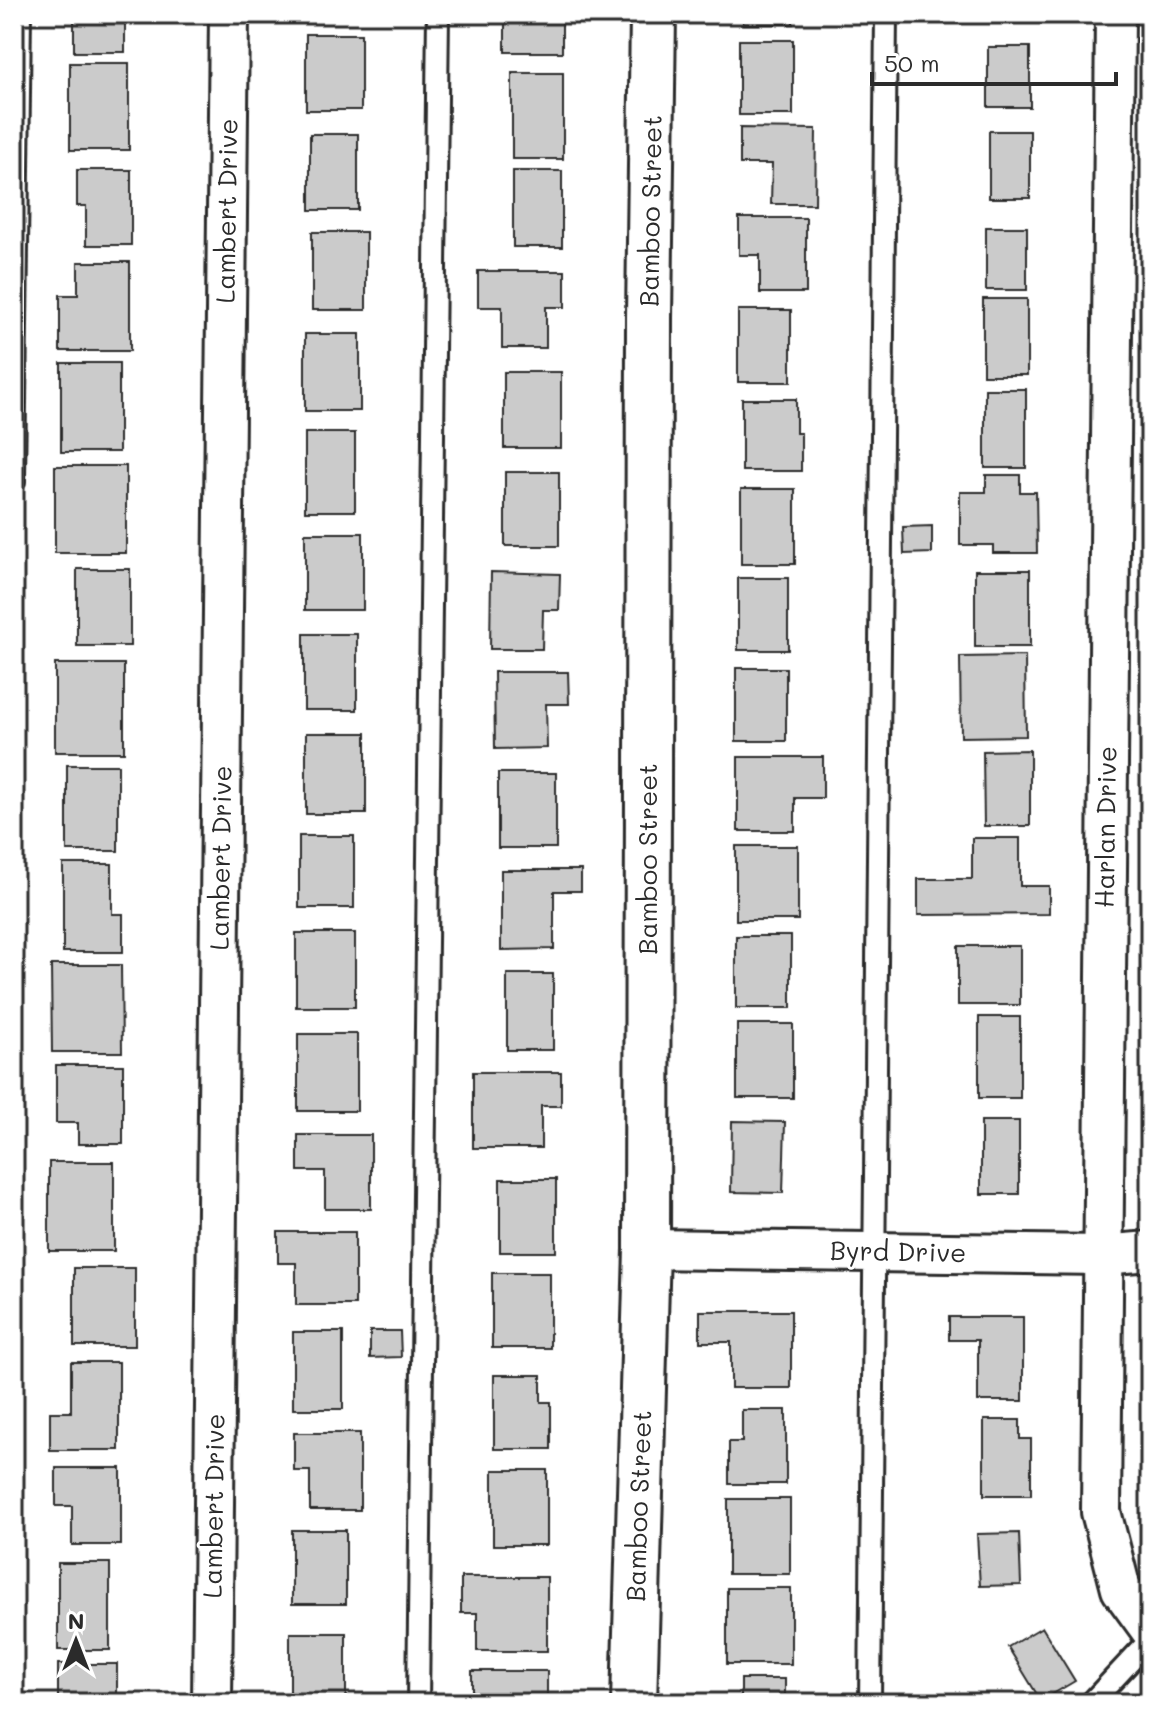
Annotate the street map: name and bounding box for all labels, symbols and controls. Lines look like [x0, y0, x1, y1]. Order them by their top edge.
scale bar [872, 36, 1116, 86]
text: 50 m [884, 47, 940, 78]
street label: Bamboo Street [631, 115, 669, 307]
street label: Lambert Drive [207, 118, 245, 304]
street label: Harlan Drive [1087, 746, 1123, 908]
street label: Bamboo Street [630, 763, 664, 955]
street label: Lambert Drive [201, 765, 239, 951]
street label: Byrd Drive [830, 1233, 966, 1269]
street label: Bamboo Street [618, 1410, 658, 1602]
street label: Lambert Drive [194, 1413, 232, 1599]
north arrow [36, 1601, 116, 1681]
text: N [68, 1606, 84, 1635]

